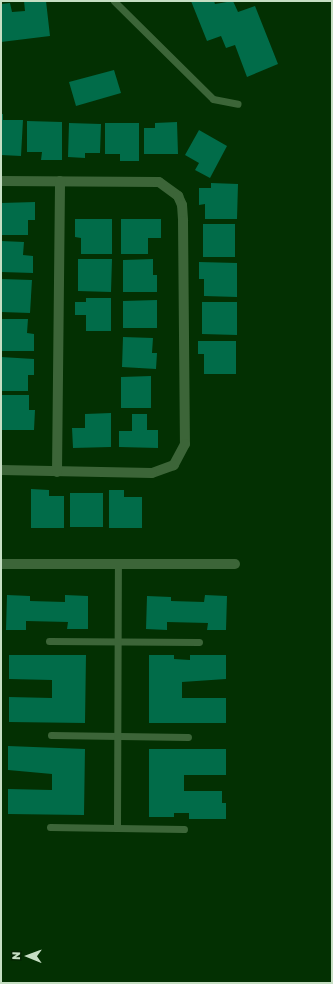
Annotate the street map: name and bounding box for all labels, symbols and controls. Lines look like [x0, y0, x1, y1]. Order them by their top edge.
north arrow [8, 936, 48, 976]
text: N [9, 951, 22, 960]

